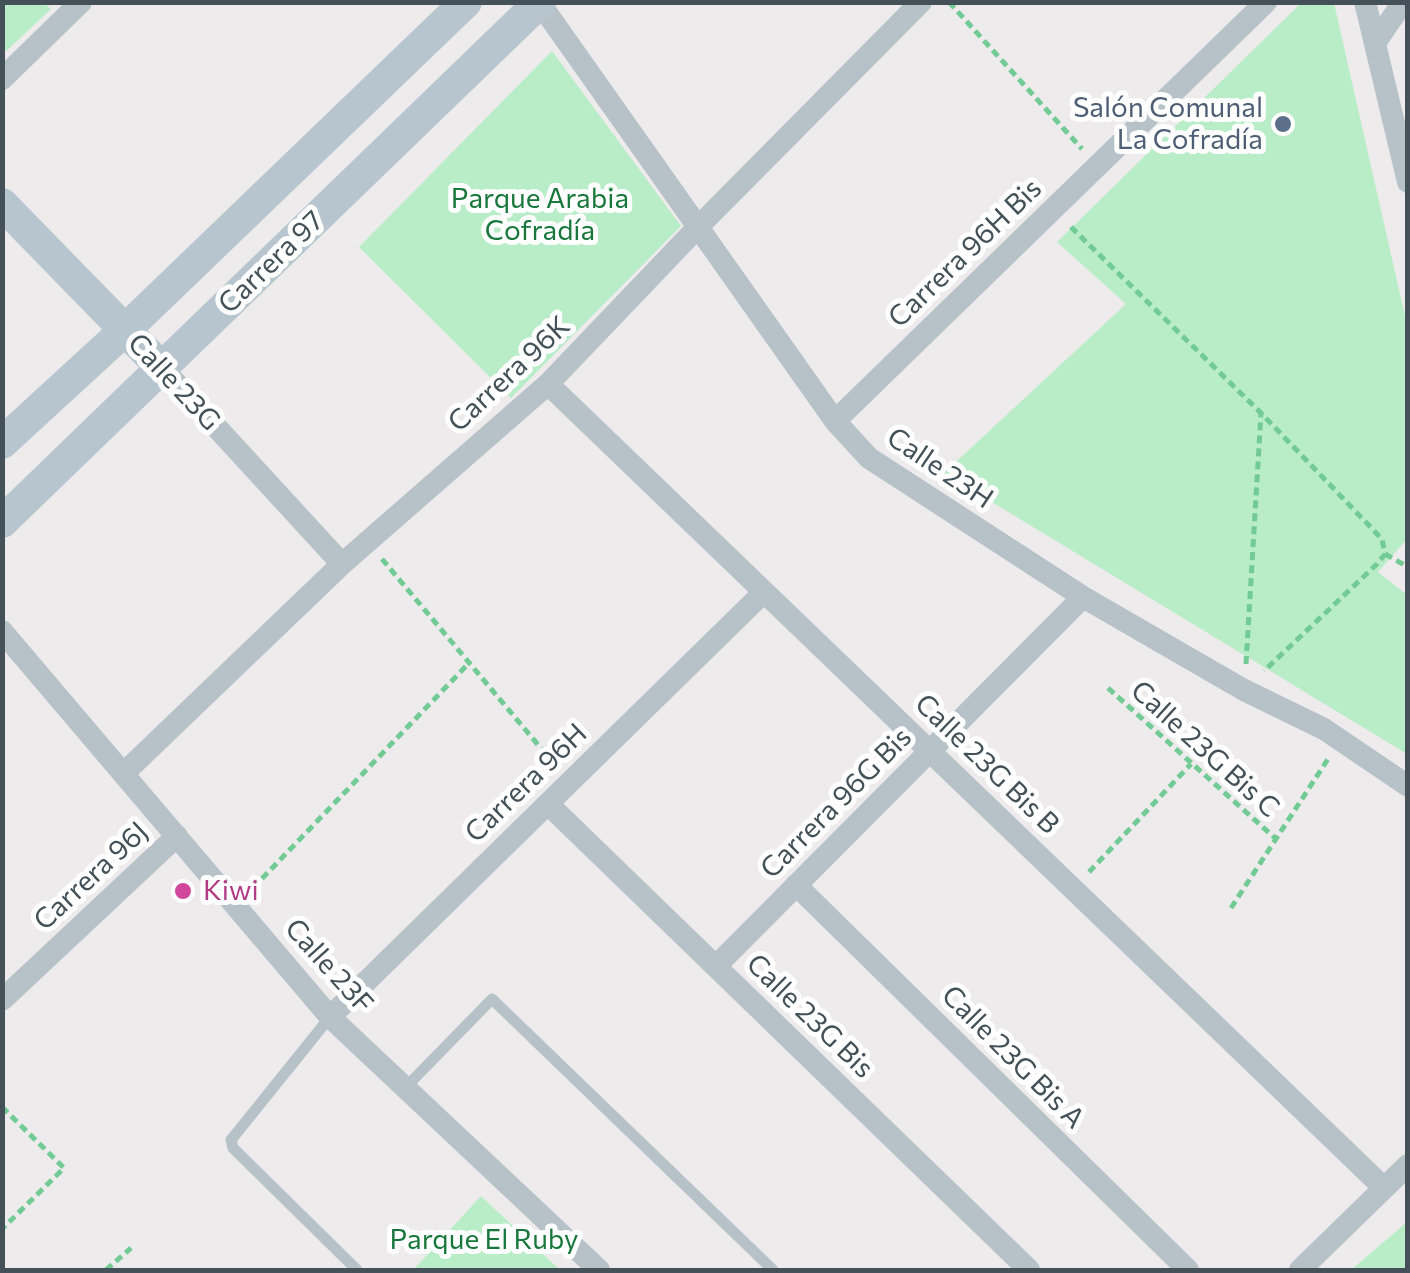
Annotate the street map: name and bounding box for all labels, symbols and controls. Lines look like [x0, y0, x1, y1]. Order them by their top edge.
place label: Salón Comunal La Cofradía [1073, 91, 1263, 157]
marker: Salón Comunal La Cofradía [1272, 113, 1294, 135]
street label: Carrera 96H Bis [881, 172, 1049, 334]
park label: Parque Arabia Cofradía [451, 182, 629, 248]
street label: Carrera 97 [211, 204, 331, 320]
street label: Carrera 96K [441, 309, 577, 439]
street label: Calle 23G [121, 327, 227, 437]
street label: Calle 23H [881, 420, 999, 516]
street label: Calle 23G Bis C [1124, 674, 1286, 824]
street label: Calle 23G Bis B [908, 687, 1066, 841]
street label: Carrera 96H [458, 717, 594, 849]
street label: Carrera 96G Bis [754, 721, 918, 885]
street label: Carrera 96J [27, 815, 155, 937]
place label: Kiwi [203, 874, 259, 908]
marker: Kiwi [172, 880, 194, 902]
street label: Calle 23F [278, 912, 380, 1020]
street label: Calle 23G Bis [739, 947, 881, 1085]
street label: Calle 23G Bis A [935, 979, 1091, 1135]
park label: Parque El Ruby [389, 1223, 579, 1257]

